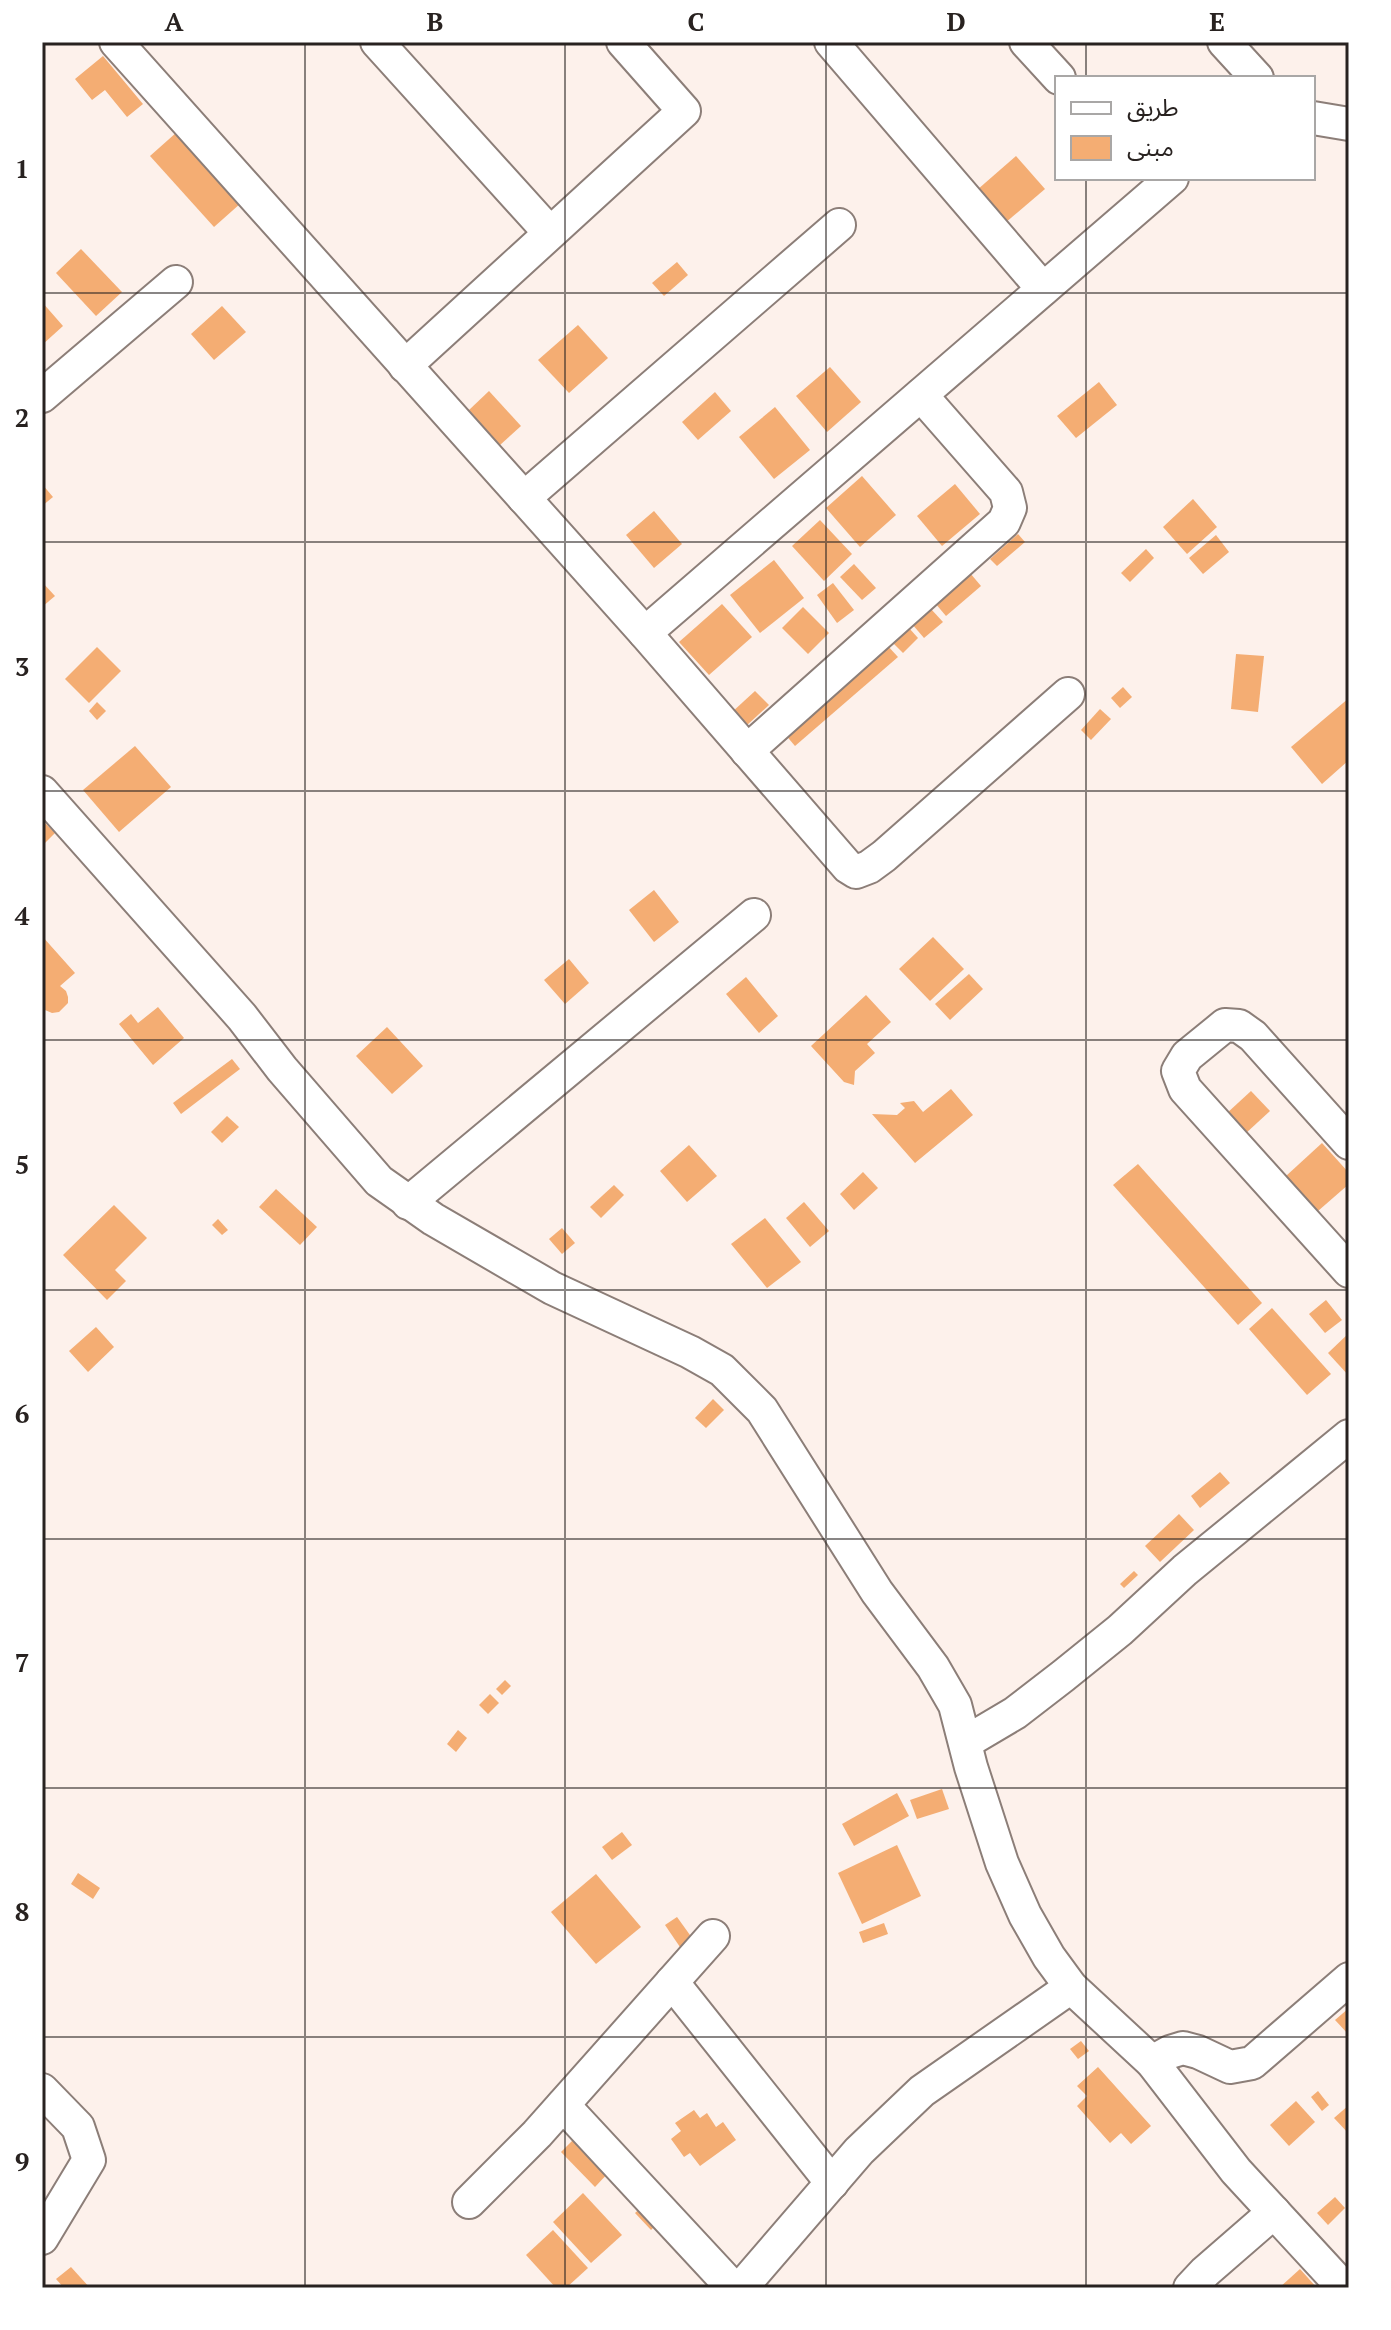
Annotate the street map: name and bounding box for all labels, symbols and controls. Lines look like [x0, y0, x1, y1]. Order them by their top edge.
text: A [165, 4, 184, 38]
text: B [427, 4, 443, 38]
text: C [688, 4, 704, 38]
text: D [946, 4, 966, 38]
text: E [1209, 4, 1225, 38]
legend [1055, 76, 1315, 180]
text: طريق [1127, 91, 1179, 123]
text: مبنى [1127, 131, 1174, 163]
text: 1 [15, 151, 29, 185]
text: 2 [15, 400, 29, 434]
text: 3 [15, 649, 29, 683]
text: 4 [15, 898, 30, 932]
text: 5 [15, 1147, 29, 1181]
text: 6 [15, 1396, 29, 1430]
text: 7 [15, 1645, 29, 1679]
text: 8 [15, 1894, 29, 1928]
text: 9 [15, 2144, 29, 2178]

